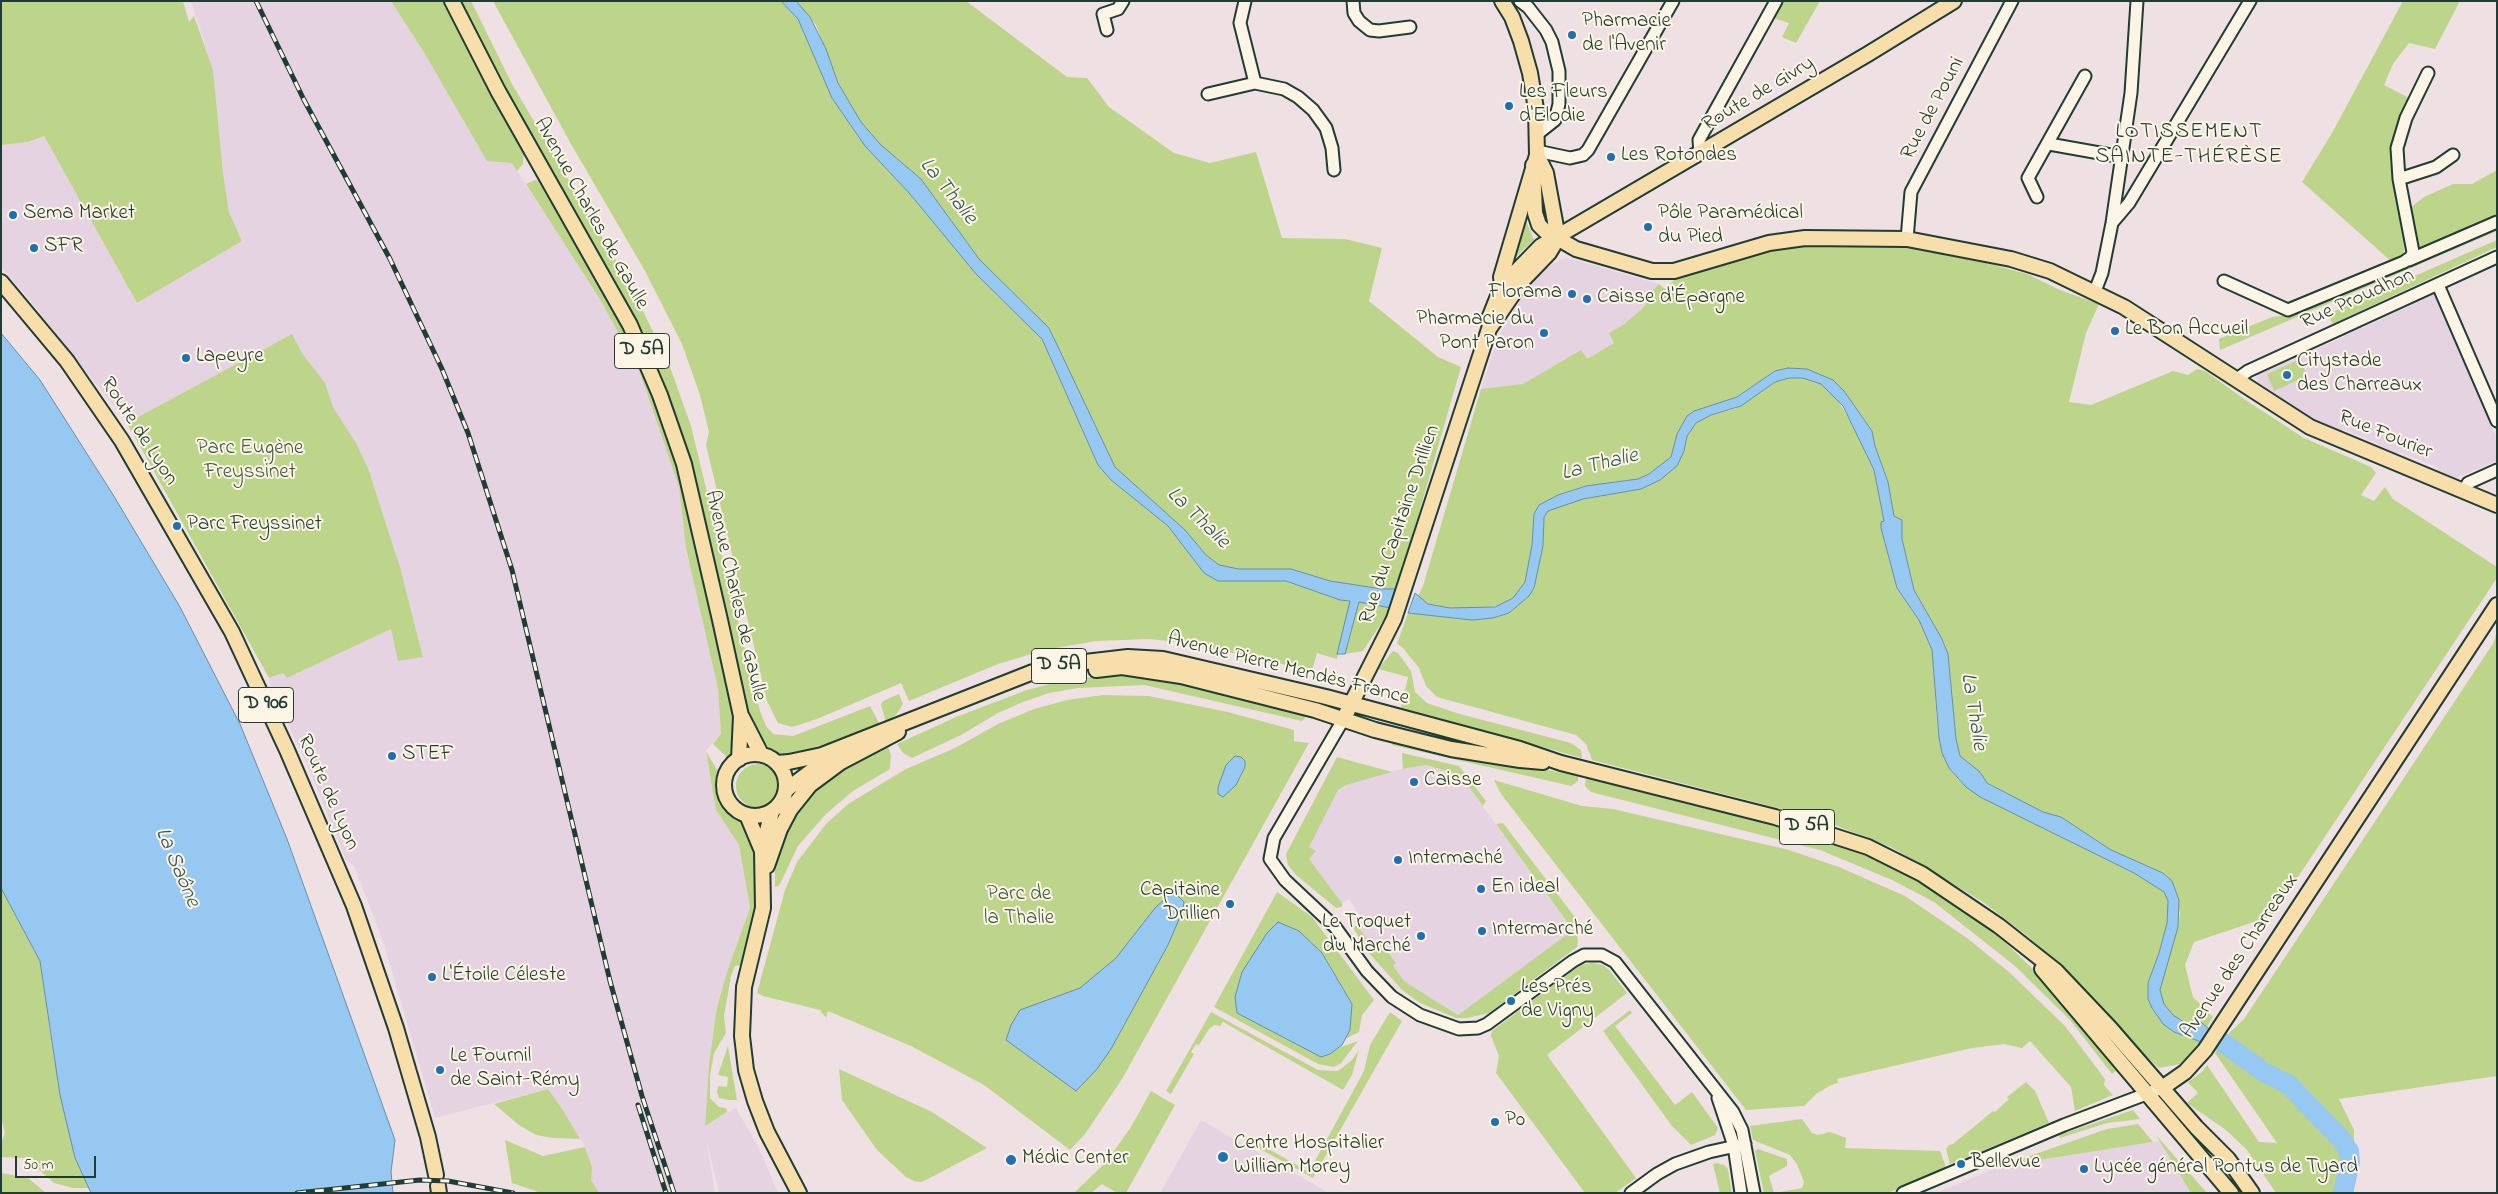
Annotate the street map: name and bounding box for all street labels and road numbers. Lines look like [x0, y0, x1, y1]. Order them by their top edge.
street label: Route de Givry [1699, 52, 1819, 138]
street label: Rue de Pouni [1896, 53, 1972, 165]
street label: Avenue Charles de Gaulle [527, 114, 653, 314]
street label: Rue Proudhon [2297, 264, 2419, 336]
road number: D 5A [614, 334, 670, 368]
street label: Route de Lyon [94, 373, 182, 491]
street label: Rue Fourier [2334, 406, 2436, 466]
street label: Rue du Capitaine Drillien [1355, 422, 1447, 628]
street label: Avenue Charles de Gaulle [697, 488, 771, 704]
street label: Avenue Pierre Mendès France [1164, 628, 1412, 712]
road number: D 5A [1032, 648, 1086, 684]
road number: D 906 [238, 688, 294, 722]
street label: Route de Lyon [290, 731, 364, 855]
road number: D 5A [1780, 810, 1834, 844]
street label: Avenue des Charreaux [2177, 870, 2305, 1044]

